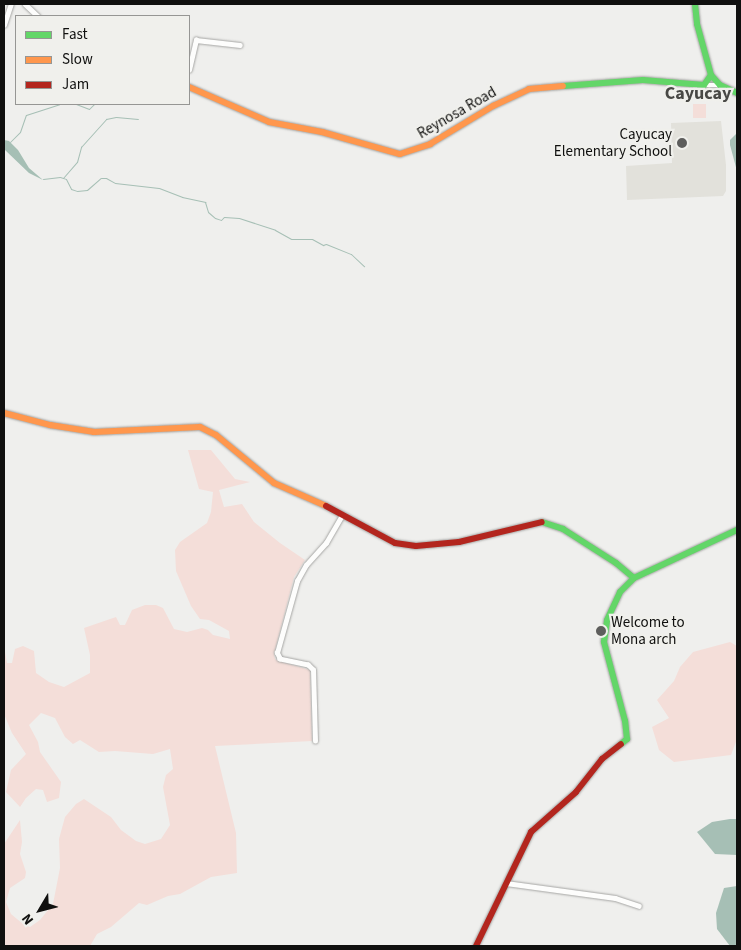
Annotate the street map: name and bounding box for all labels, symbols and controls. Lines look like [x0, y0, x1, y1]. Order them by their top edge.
legend [15, 15, 190, 105]
text: Fast [62, 24, 88, 45]
text: Slow [62, 49, 93, 70]
text: Jam [62, 74, 89, 95]
street label: Reynosa Road [414, 83, 500, 143]
district label: Cayucay [665, 83, 731, 105]
place label: Cayucay Elementary School [554, 125, 672, 160]
marker: Cayucay Elementary School [676, 137, 688, 149]
place label: Welcome to Mona arch [611, 613, 685, 648]
marker: Welcome to Mona arch [595, 625, 607, 637]
north arrow [15, 885, 65, 935]
text: N [17, 909, 39, 929]

